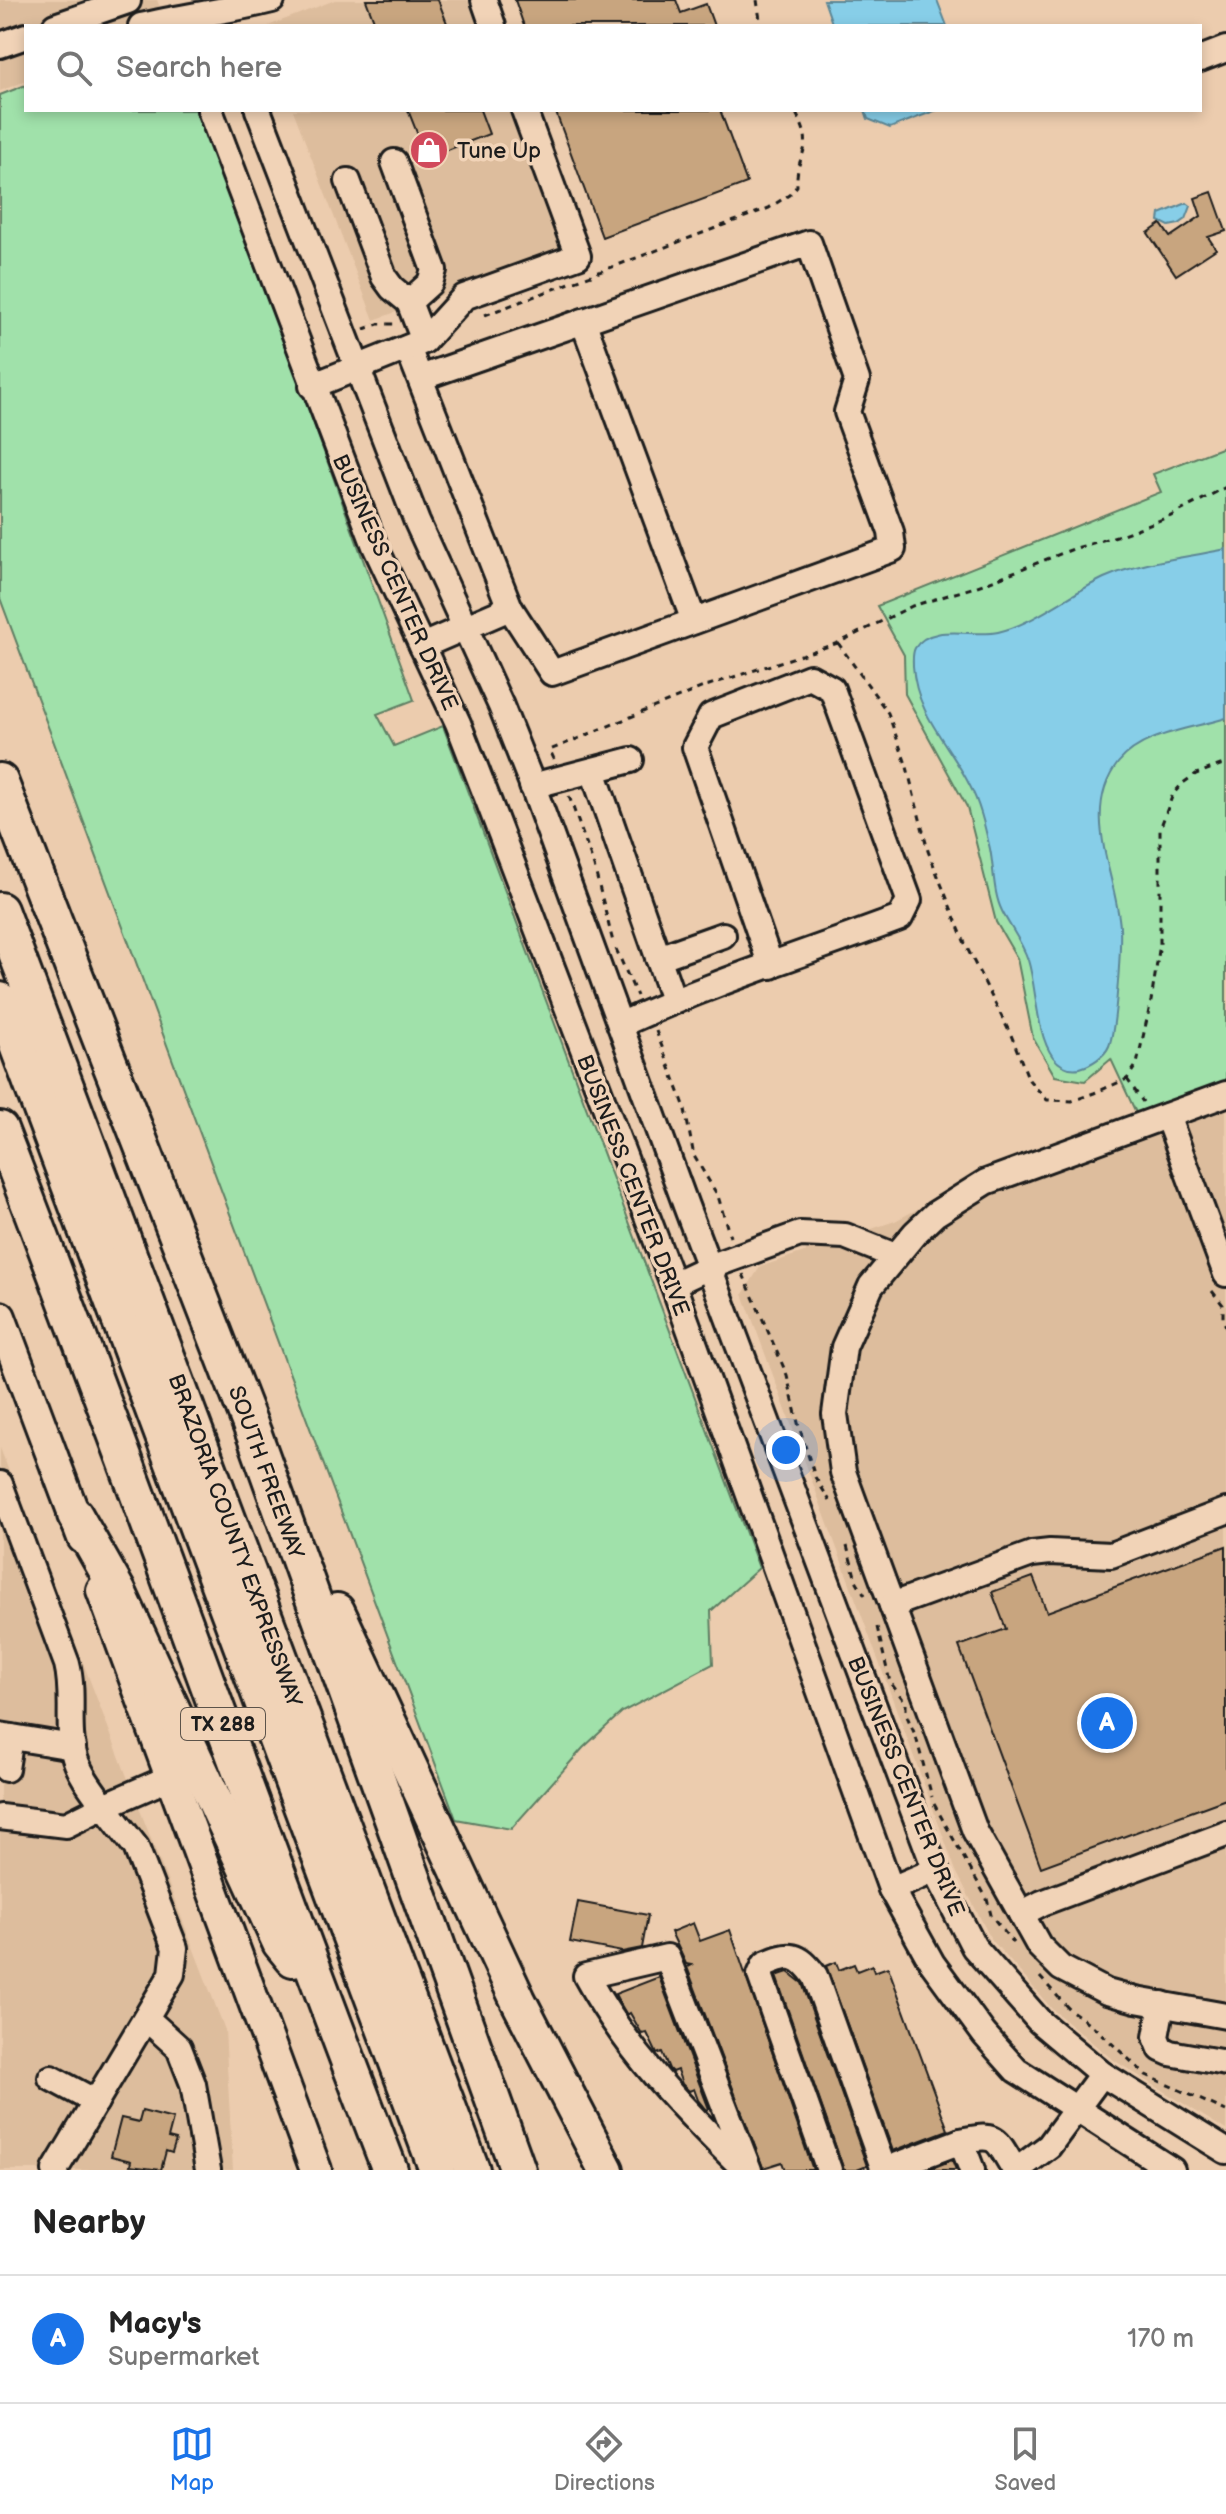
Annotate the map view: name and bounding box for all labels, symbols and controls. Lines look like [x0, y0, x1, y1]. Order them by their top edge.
search box [24, 24, 1202, 112]
icon: search [52, 46, 96, 90]
text: Search here [116, 50, 282, 86]
shop icon: Tune Up [408, 129, 450, 171]
place label: Tune Up [457, 138, 541, 165]
street label: BUSINESS CENTER DRIVE [326, 450, 463, 715]
street label: BUSINESS CENTER DRIVE [570, 1051, 695, 1320]
street label: BRAZORIA COUNTY EXPRESSWAY [162, 1370, 308, 1711]
street label: SOUTH FREEWAY [222, 1383, 309, 1563]
your location [766, 1430, 806, 1470]
street label: BUSINESS CENTER DRIVE [841, 1653, 970, 1920]
pin: A [1081, 1693, 1133, 1753]
road number: TX 288 [181, 1708, 265, 1740]
text: Nearby [32, 2202, 146, 2243]
text: Macy's [108, 2306, 202, 2342]
text: A [50, 2324, 66, 2355]
text: 170 m [1127, 2324, 1194, 2355]
text: Supermarket [108, 2342, 259, 2373]
tab: Map [170, 2422, 214, 2497]
tab: Directions [554, 2422, 655, 2497]
tab: Saved [994, 2422, 1056, 2497]

